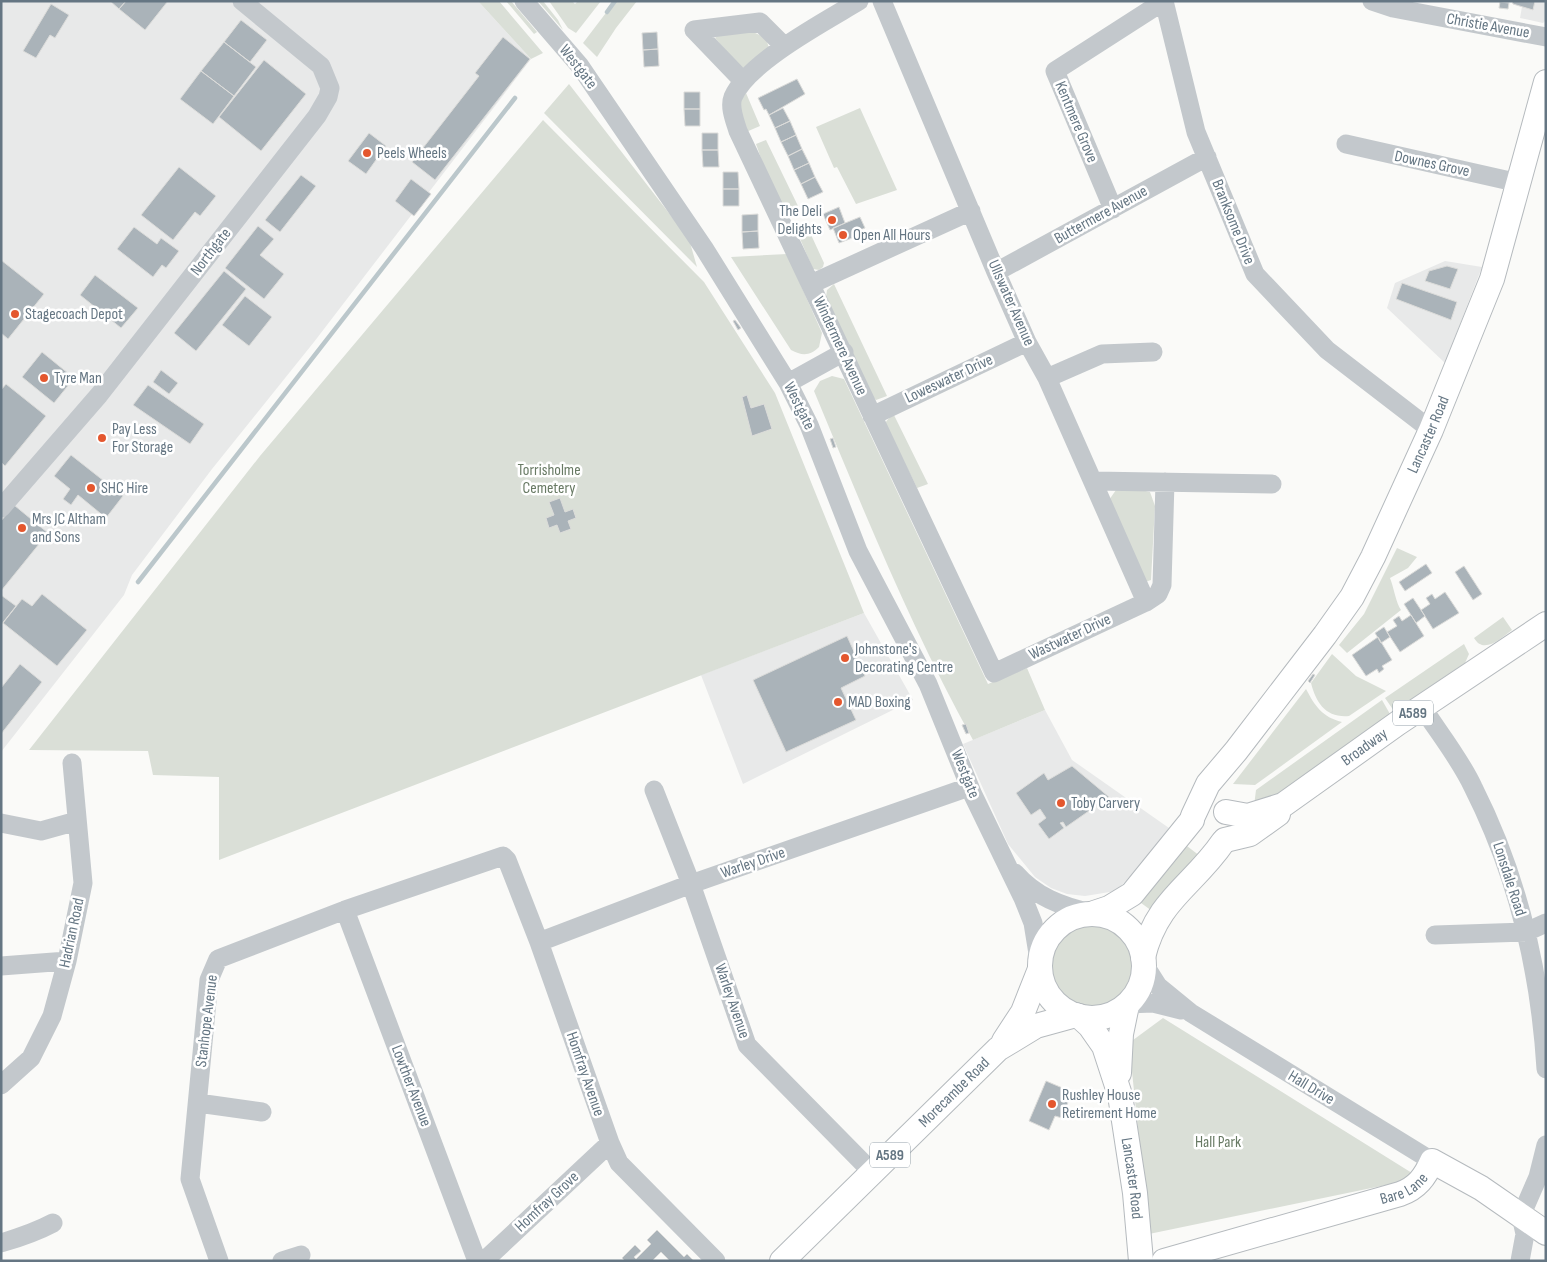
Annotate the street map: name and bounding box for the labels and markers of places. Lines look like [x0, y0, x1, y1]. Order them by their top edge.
place label: Peels Wheels [377, 144, 447, 163]
marker: Peels Wheels [361, 147, 373, 159]
place label: The Deli Delights [778, 202, 822, 239]
marker: The Deli Delights [826, 214, 838, 226]
place label: Open All Hours [853, 226, 931, 245]
marker: Open All Hours [837, 229, 849, 241]
place label: Stagecoach Depot [25, 305, 123, 324]
marker: Stagecoach Depot [9, 308, 21, 320]
place label: Tyre Man [54, 369, 102, 388]
marker: Tyre Man [38, 372, 50, 384]
place label: Pay Less For Storage [112, 420, 173, 457]
marker: Pay Less For Storage [96, 432, 108, 444]
place label: SHC Hire [101, 479, 148, 498]
marker: SHC Hire [85, 482, 97, 494]
place label: Mrs JC Altham and Sons [32, 510, 106, 547]
marker: Mrs JC Altham and Sons [16, 522, 28, 534]
place label: Johnstone's Decorating Centre [854, 640, 953, 677]
marker: Johnstone's Decorating Centre [839, 652, 851, 664]
place label: MAD Boxing [848, 693, 911, 712]
marker: MAD Boxing [832, 696, 844, 708]
place label: Toby Carvery [1071, 794, 1140, 813]
marker: Toby Carvery [1055, 797, 1067, 809]
place label: Rushley House Retirement Home [1062, 1086, 1157, 1123]
marker: Rushley House Retirement Home [1046, 1098, 1058, 1110]

